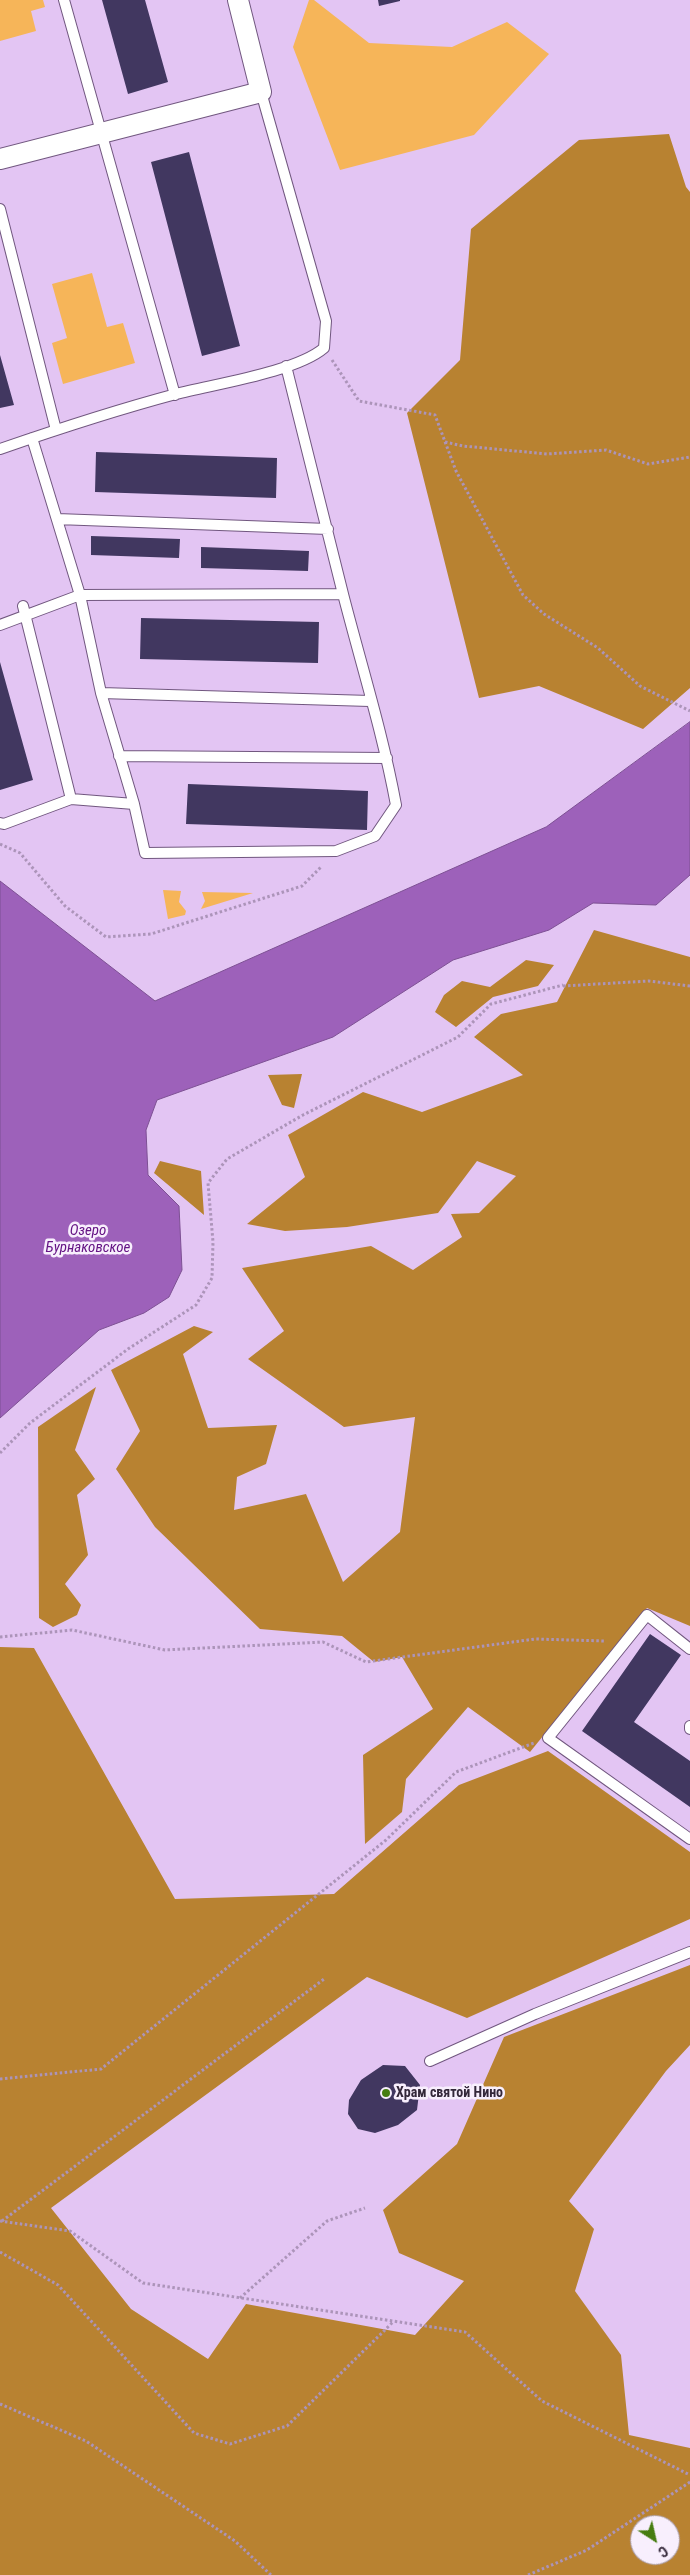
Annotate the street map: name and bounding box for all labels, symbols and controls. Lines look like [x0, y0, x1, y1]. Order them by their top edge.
water label: Озеро Бурнаковское [46, 1222, 130, 1257]
place label: Храм святой Нино [396, 2085, 503, 2101]
marker: Храм святой Нино [380, 2087, 392, 2099]
north arrow [630, 2515, 680, 2565]
text: С [655, 2543, 671, 2560]

